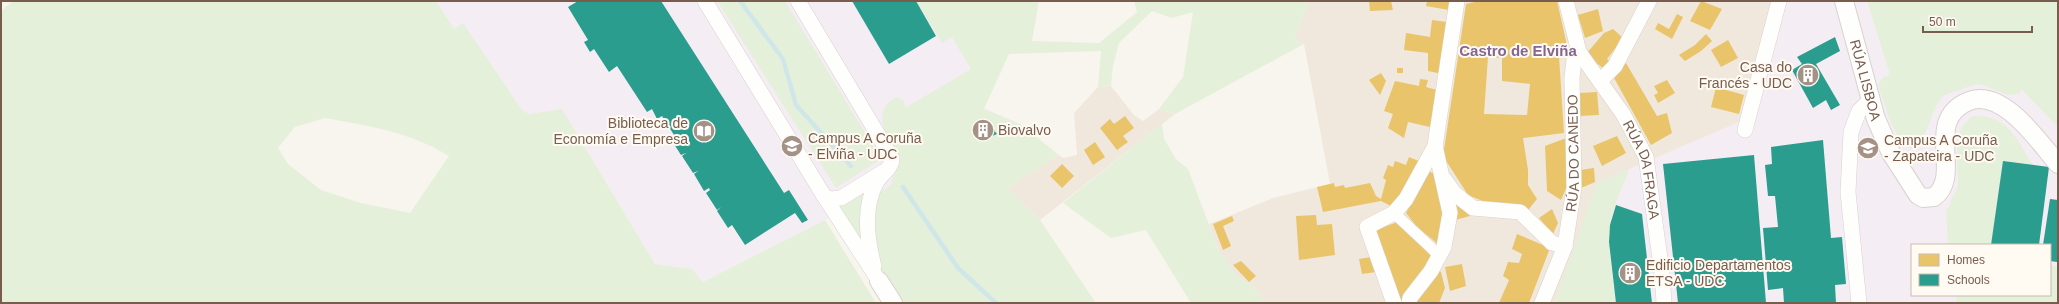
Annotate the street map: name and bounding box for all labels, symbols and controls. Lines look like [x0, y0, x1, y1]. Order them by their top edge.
scale bar [1923, 8, 2032, 34]
text: 50 m [1929, 15, 1956, 29]
street label: RÚA LISBOA [1847, 38, 1884, 123]
district label: Castro de Elviña [1459, 42, 1577, 59]
place label: Casa do Francés - UDC [1699, 59, 1792, 91]
building icon: Casa do Francés - UDC [1795, 62, 1821, 88]
street label: RÚA DO CANEDO [1562, 94, 1582, 213]
place label: Biblioteca de Economía e Empresa [553, 115, 688, 147]
building icon: Biovalvo [970, 117, 996, 143]
street label: RÚA DA FRAGA [1620, 117, 1663, 221]
library icon: Biblioteca de Economía e Empresa [691, 118, 717, 144]
place label: Biovalvo [998, 122, 1051, 138]
place label: Campus A Coruña - Elviña - UDC [808, 130, 922, 162]
place label: Campus A Coruña - Zapateira - UDC [1884, 132, 1998, 164]
school or university icon: Campus A Coruña - Elviña - UDC [779, 133, 805, 159]
school or university icon: Campus A Coruña - Zapateira - UDC [1855, 135, 1881, 161]
legend [1911, 244, 2051, 296]
text: Homes [1947, 253, 1985, 267]
place label: Edificio Departamentos ETSA - UDC [1646, 257, 1791, 289]
building icon: Edificio Departamentos ETSA - UDC [1617, 260, 1643, 286]
text: Schools [1947, 273, 1990, 287]

